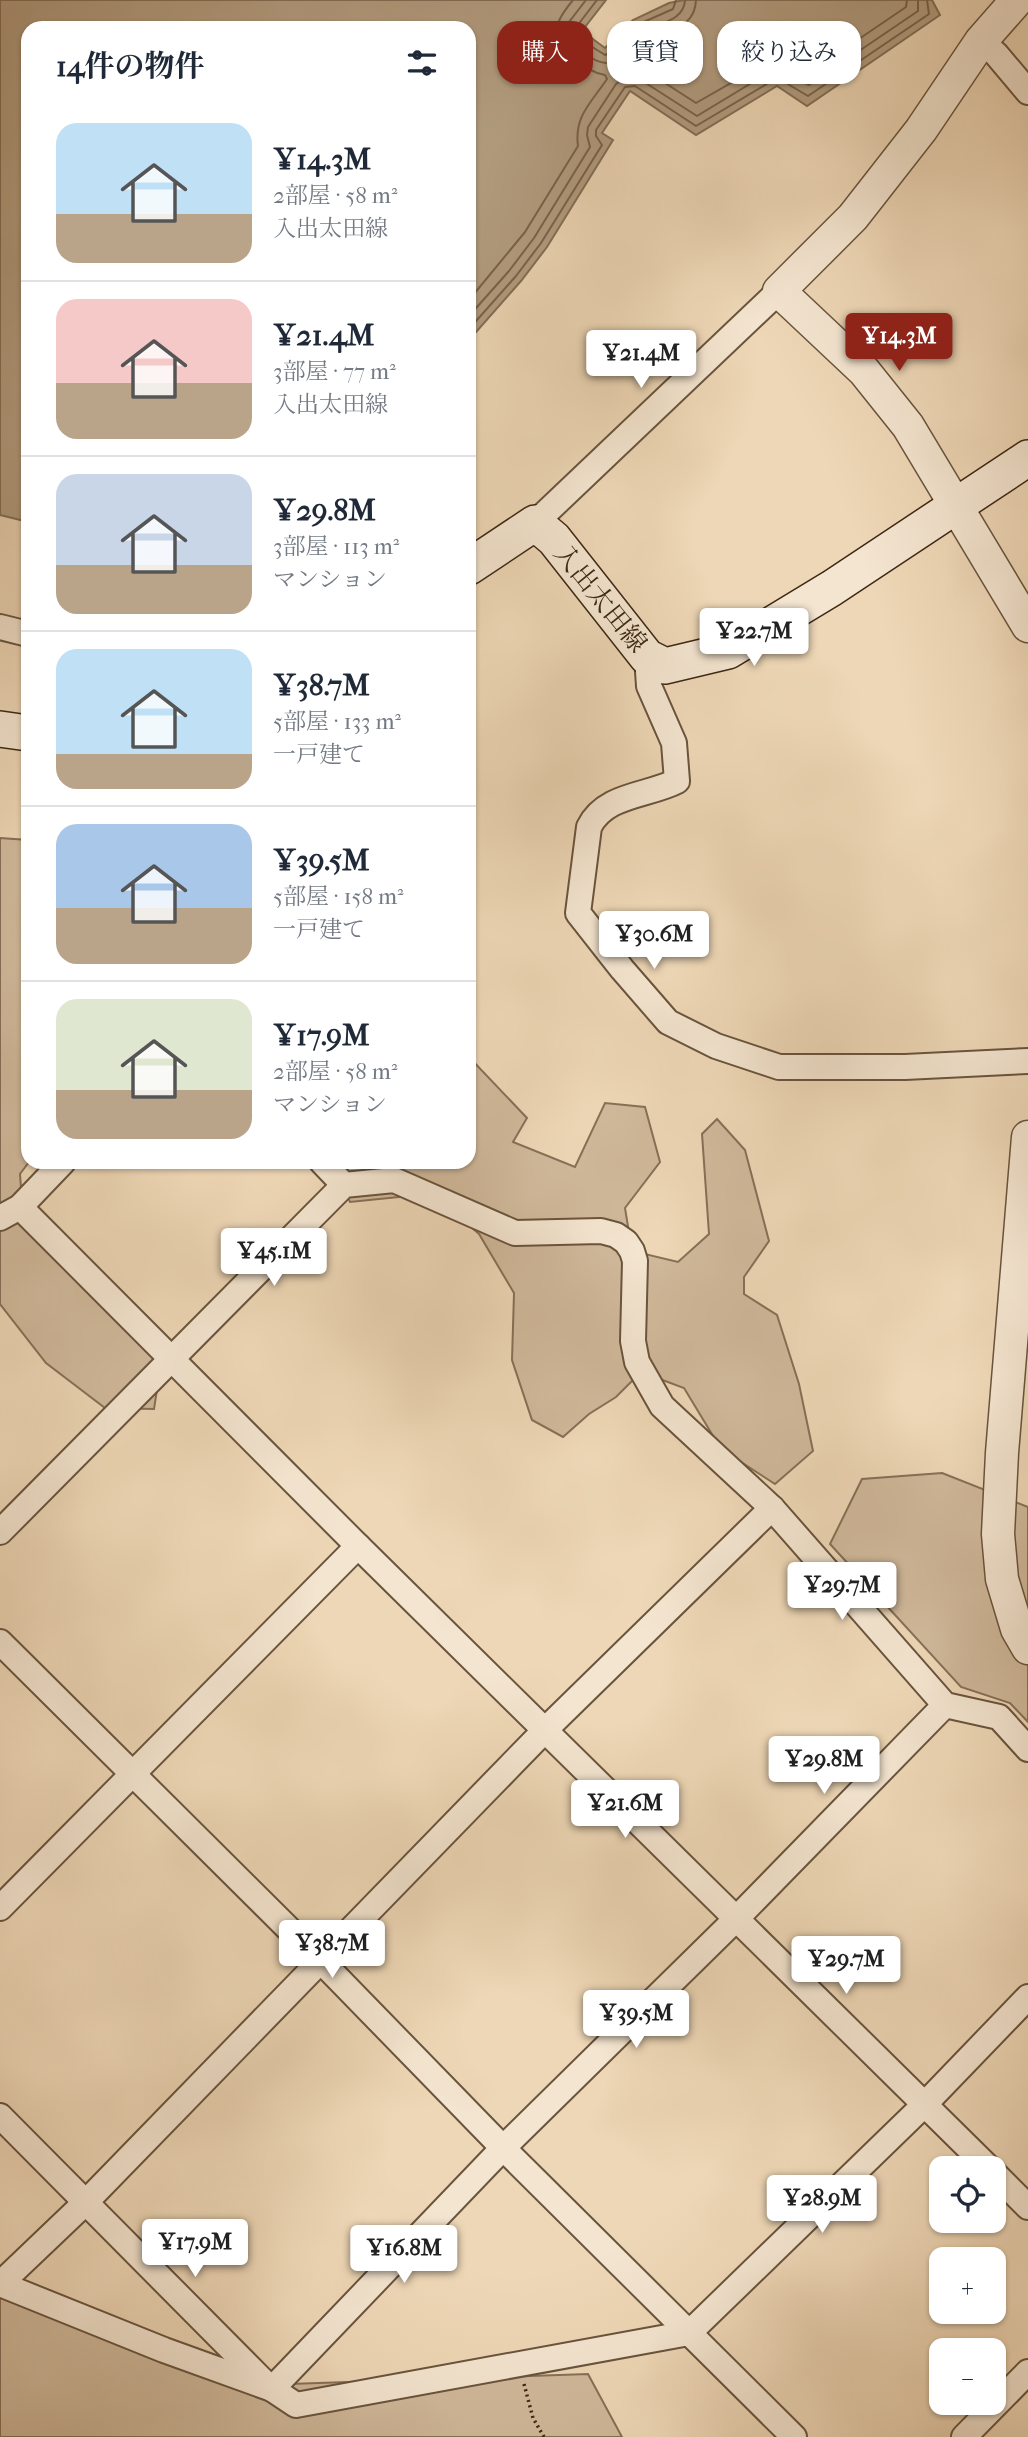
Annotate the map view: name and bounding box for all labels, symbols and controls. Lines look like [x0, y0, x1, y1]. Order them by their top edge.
chip: 購入 [497, 21, 593, 84]
chip: 賃貸 [607, 21, 703, 84]
chip: 絞り込み [717, 21, 861, 84]
icon: filters [403, 44, 441, 82]
text: 14件の物件 [56, 49, 204, 84]
text: ¥14.3M [273, 142, 371, 177]
icon: home [112, 151, 196, 235]
text: 2部屋 · 58 m² [273, 182, 397, 209]
text: 入出太田線 [273, 215, 388, 242]
pin: ¥14.3M [842, 314, 956, 373]
text: ¥21.4M [273, 318, 374, 353]
text: ¥14.3M [861, 322, 937, 349]
icon: home [112, 327, 196, 411]
pin: ¥21.4M [584, 330, 698, 390]
text: ¥21.4M [602, 339, 680, 366]
text: 3部屋 · 77 m² [273, 358, 396, 385]
text: 入出太田線 [273, 391, 388, 418]
text: ¥29.8M [273, 493, 376, 528]
icon: home [112, 502, 196, 586]
text: 3部屋 · 113 m² [273, 533, 399, 560]
street label: 入出太田線 [548, 538, 654, 659]
text: マンション [273, 566, 387, 593]
pin: ¥22.7M [697, 608, 811, 668]
text: ¥22.7M [716, 617, 792, 644]
text: ¥38.7M [273, 668, 370, 703]
icon: home [112, 677, 196, 761]
text: 5部屋 · 133 m² [273, 708, 401, 735]
text: 一戸建て [273, 741, 365, 768]
text: ¥39.5M [273, 843, 369, 878]
icon: home [112, 852, 196, 936]
text: 5部屋 · 158 m² [273, 883, 404, 910]
pin: ¥30.6M [597, 912, 711, 971]
text: 一戸建て [273, 916, 365, 943]
text: ¥30.6M [615, 920, 693, 947]
text: ¥17.9M [273, 1018, 370, 1053]
icon: home [112, 1027, 196, 1111]
text: 2部屋 · 58 m² [273, 1058, 397, 1085]
text: マンション [273, 1091, 387, 1118]
pin: ¥45.1M [217, 1228, 331, 1288]
text: ¥45.1M [237, 1237, 311, 1264]
pin: ¥29.7M [785, 1562, 899, 1622]
text: ¥29.7M [803, 1571, 881, 1598]
pin: ¥29.8M [767, 1736, 881, 1796]
text: ¥29.8M [785, 1745, 863, 1772]
pin: ¥21.6M [568, 1780, 682, 1840]
text: ¥21.6M [587, 1789, 663, 1816]
pin: ¥38.7M [275, 1920, 389, 1980]
text: ¥38.7M [295, 1929, 369, 1956]
pin: ¥29.7M [789, 1937, 903, 1996]
text: ¥29.7M [807, 1945, 885, 1972]
pin: ¥39.5M [579, 1990, 693, 2050]
text: ¥39.5M [599, 1999, 673, 2026]
map controls [929, 2156, 1006, 2415]
button: locate [929, 2156, 1006, 2233]
pin: ¥28.9M [765, 2176, 879, 2235]
text: ¥28.9M [783, 2184, 861, 2211]
pin: ¥17.9M [138, 2220, 252, 2279]
pin: ¥16.8M [347, 2226, 461, 2285]
text: ¥17.9M [158, 2228, 232, 2255]
text: ¥16.8M [366, 2234, 442, 2261]
button: + [929, 2247, 1006, 2324]
button: − [929, 2338, 1006, 2415]

